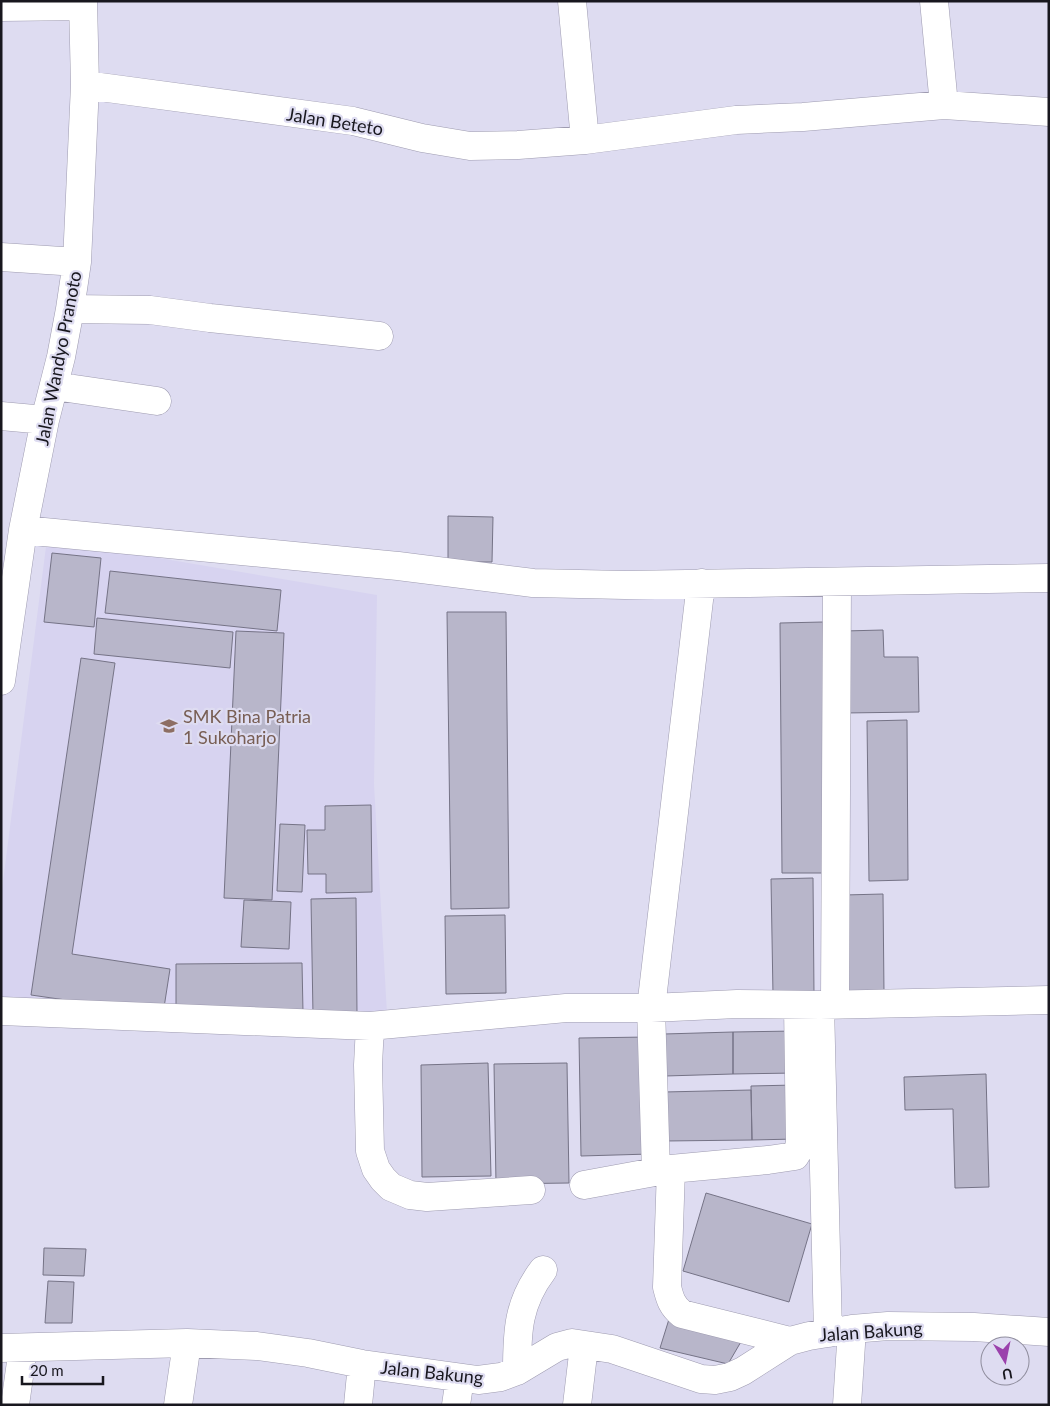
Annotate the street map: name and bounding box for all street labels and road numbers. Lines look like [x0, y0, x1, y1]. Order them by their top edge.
street label: Jalan Beteto [285, 103, 385, 139]
street label: Jalan Wandyo Pranoto [30, 269, 86, 447]
street label: Jalan Bakung [819, 1316, 923, 1346]
street label: Jalan Bakung [380, 1356, 484, 1388]

